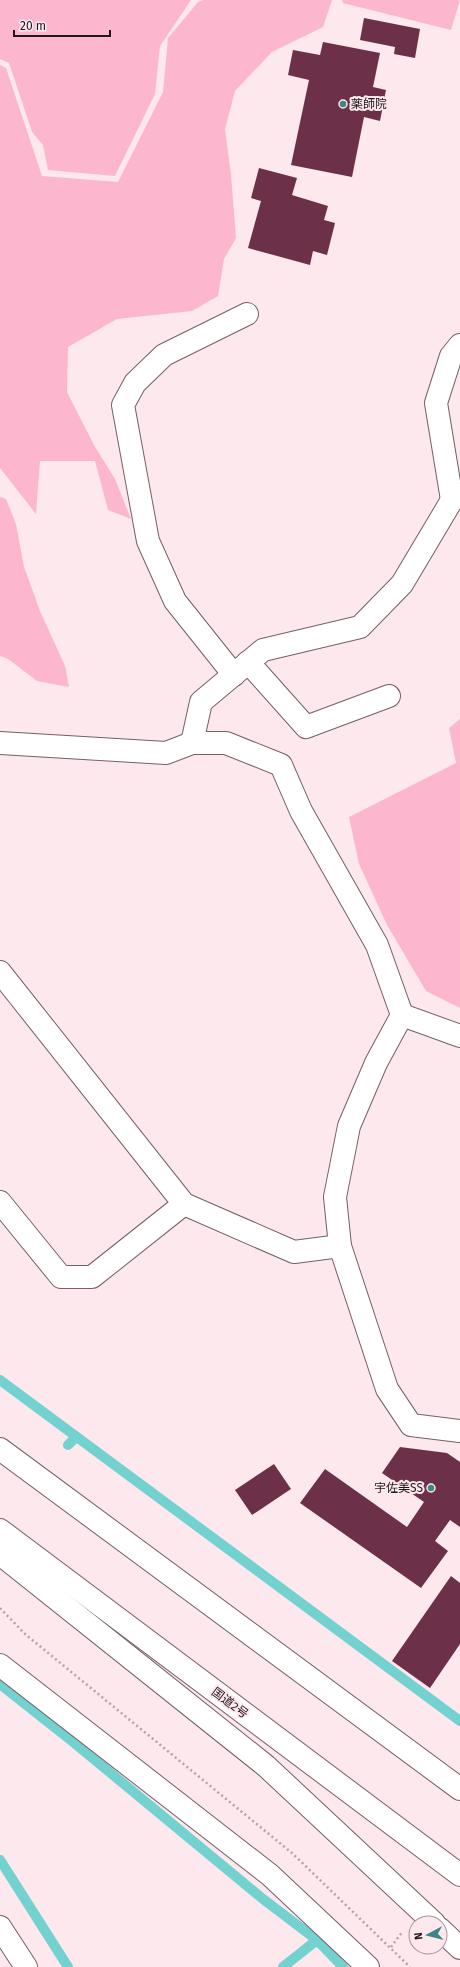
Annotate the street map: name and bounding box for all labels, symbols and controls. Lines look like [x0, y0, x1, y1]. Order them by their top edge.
scale bar [14, 12, 110, 38]
text: 20 m [20, 19, 46, 33]
place label: 薬師院 [351, 97, 387, 111]
marker: 薬師院 [338, 99, 348, 109]
place label: 宇佐美SS [374, 1481, 423, 1495]
marker: 宇佐美SS [426, 1483, 436, 1493]
street label: 国道2号 [209, 1685, 251, 1721]
north arrow [408, 1915, 448, 1955]
text: N [412, 1932, 425, 1941]

